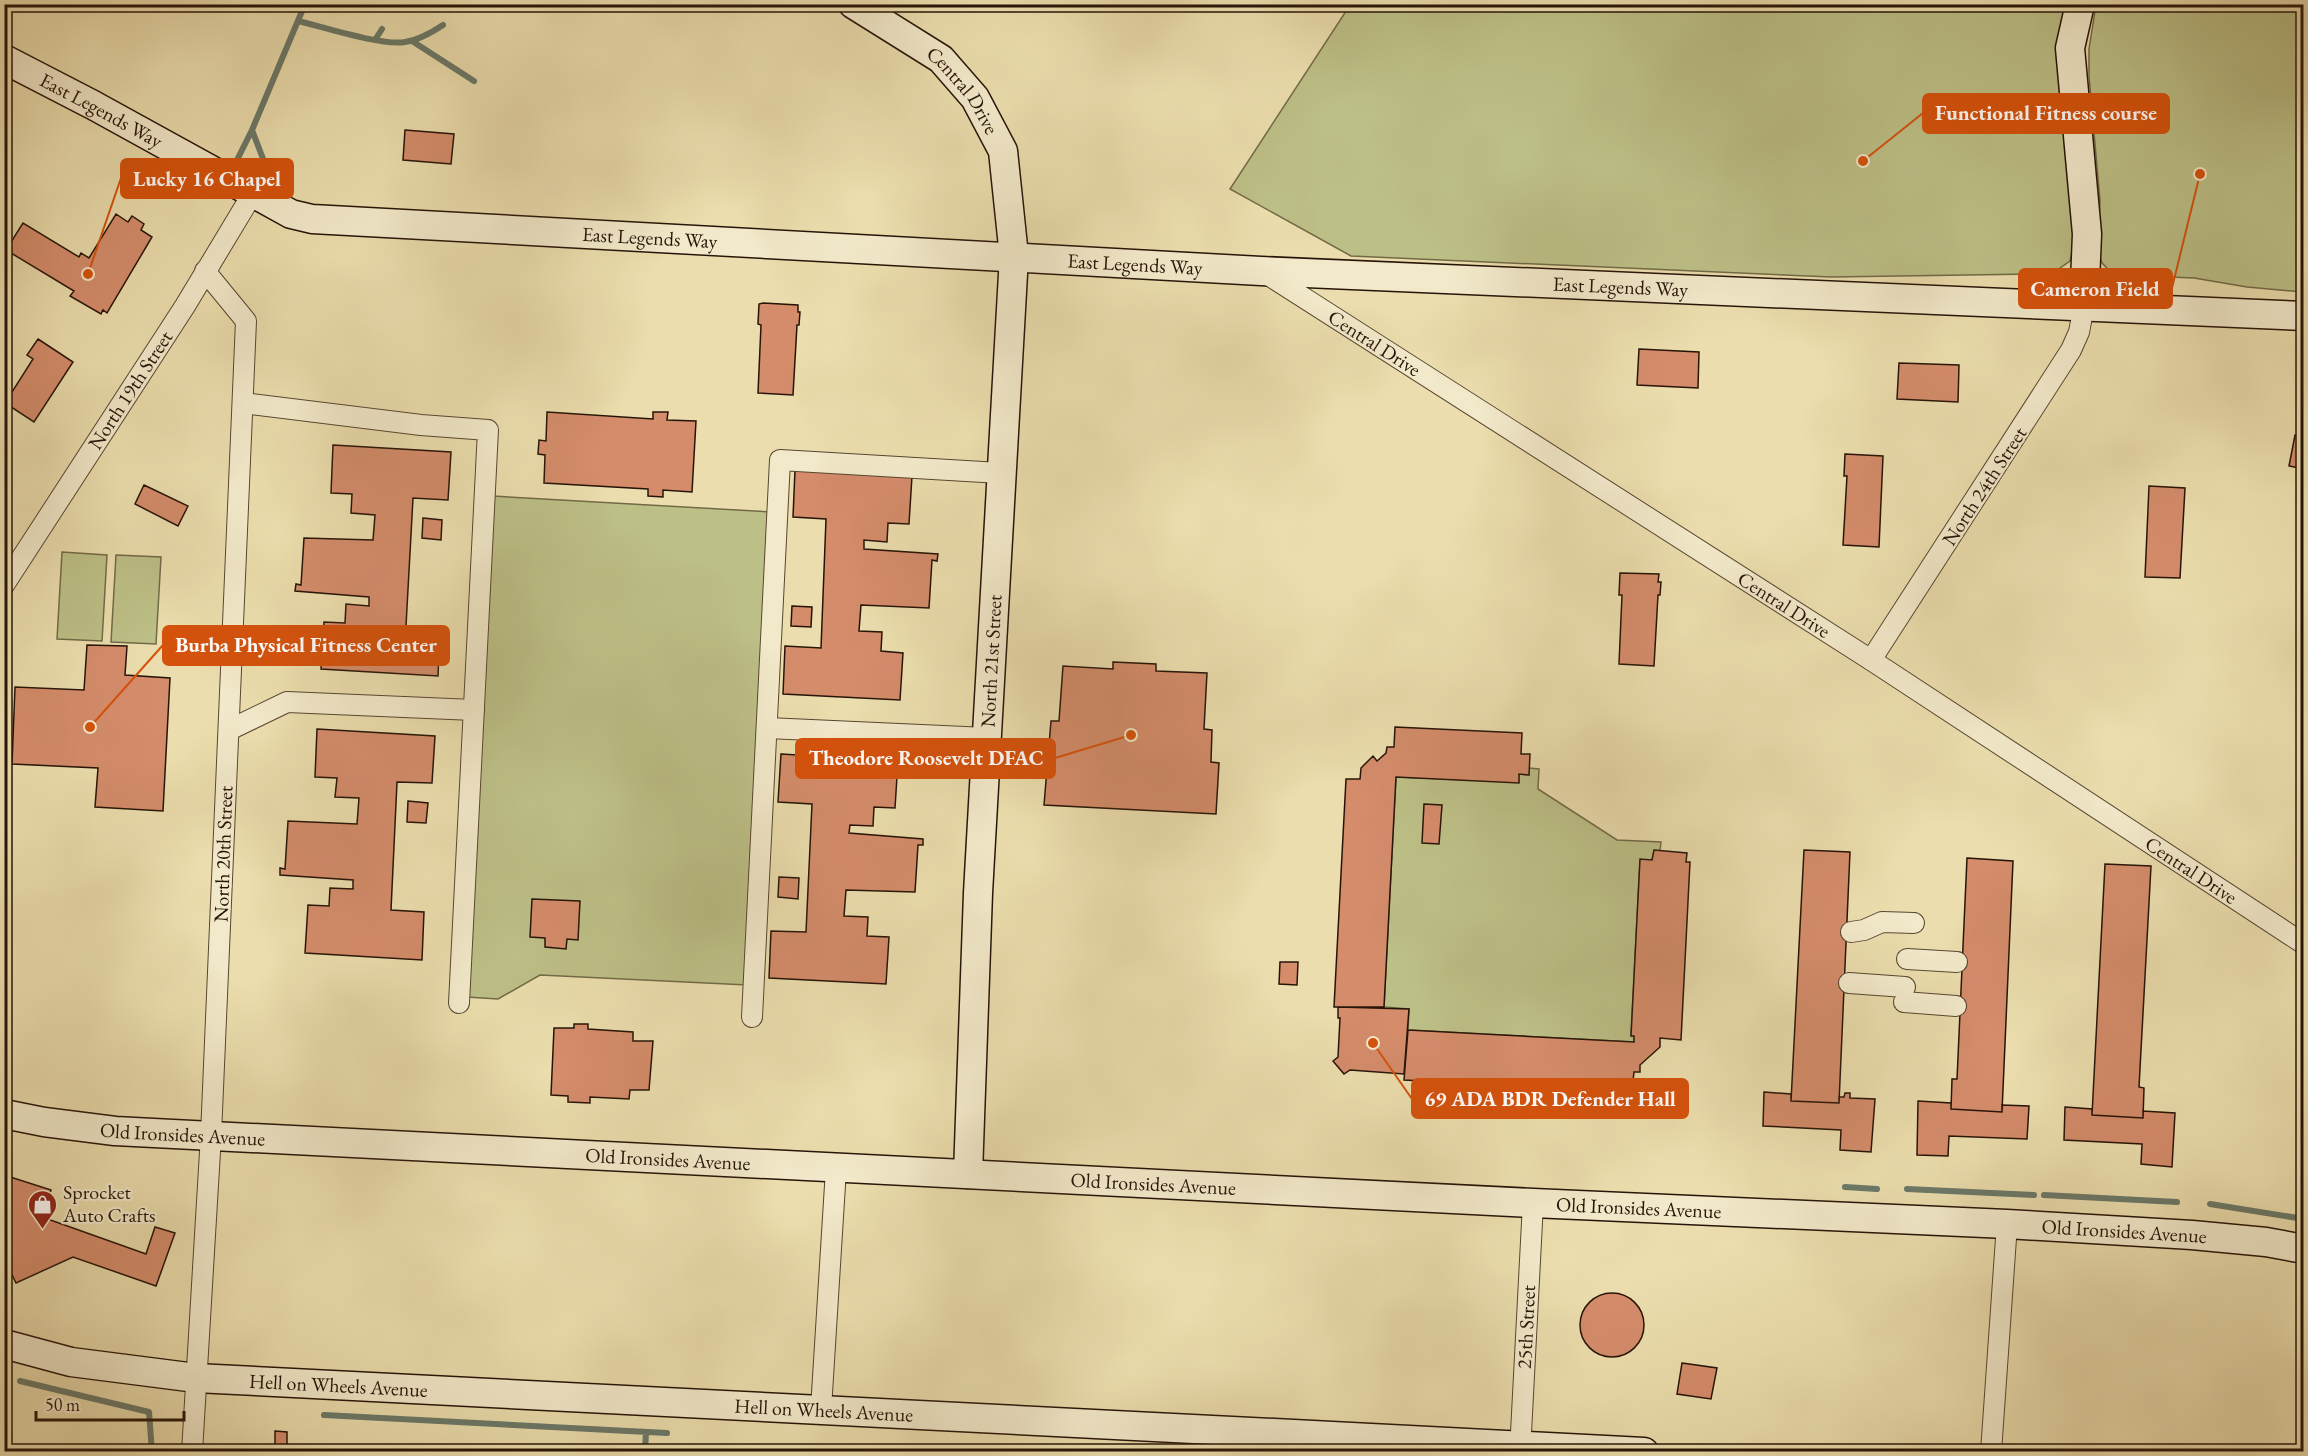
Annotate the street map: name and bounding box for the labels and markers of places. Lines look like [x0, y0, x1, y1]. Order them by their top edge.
callout: Functional Fitness course [1923, 94, 2169, 133]
callout: Lucky 16 Chapel [121, 159, 293, 198]
callout: Cameron Field [2019, 269, 2172, 308]
callout: Burba Physical Fitness Center [163, 626, 449, 665]
callout: Theodore Roosevelt DFAC [796, 739, 1055, 778]
callout: 69 ADA BDR Defender Hall [1412, 1079, 1688, 1118]
place label: Sprocket Auto Crafts [62, 1179, 156, 1228]
shop icon: Sprocket Auto Crafts [26, 1188, 58, 1230]

